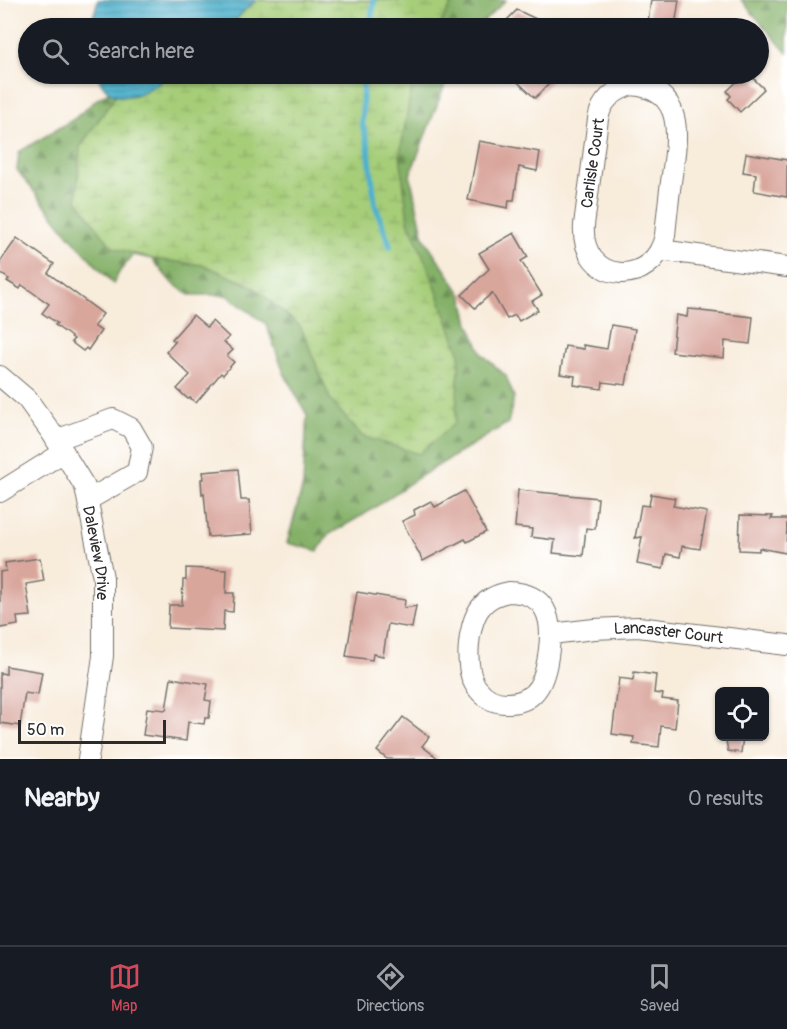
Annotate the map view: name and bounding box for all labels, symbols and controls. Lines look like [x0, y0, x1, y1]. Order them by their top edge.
search box [18, 18, 769, 84]
icon: search [39, 35, 72, 68]
text: Search here [87, 37, 194, 65]
street label: Carlisle Court [577, 116, 609, 209]
street label: Daleview Drive [78, 504, 112, 600]
street label: Lancaster Court [613, 618, 725, 648]
map controls [715, 687, 769, 741]
button: locate [715, 687, 769, 741]
scale bar [18, 717, 166, 744]
text: 50 m [27, 720, 64, 740]
text: Nearby [24, 782, 100, 814]
text: 0 results [688, 786, 763, 811]
tab: Map [108, 960, 141, 1016]
tab: Directions [356, 960, 424, 1016]
tab: Saved [640, 960, 679, 1016]

